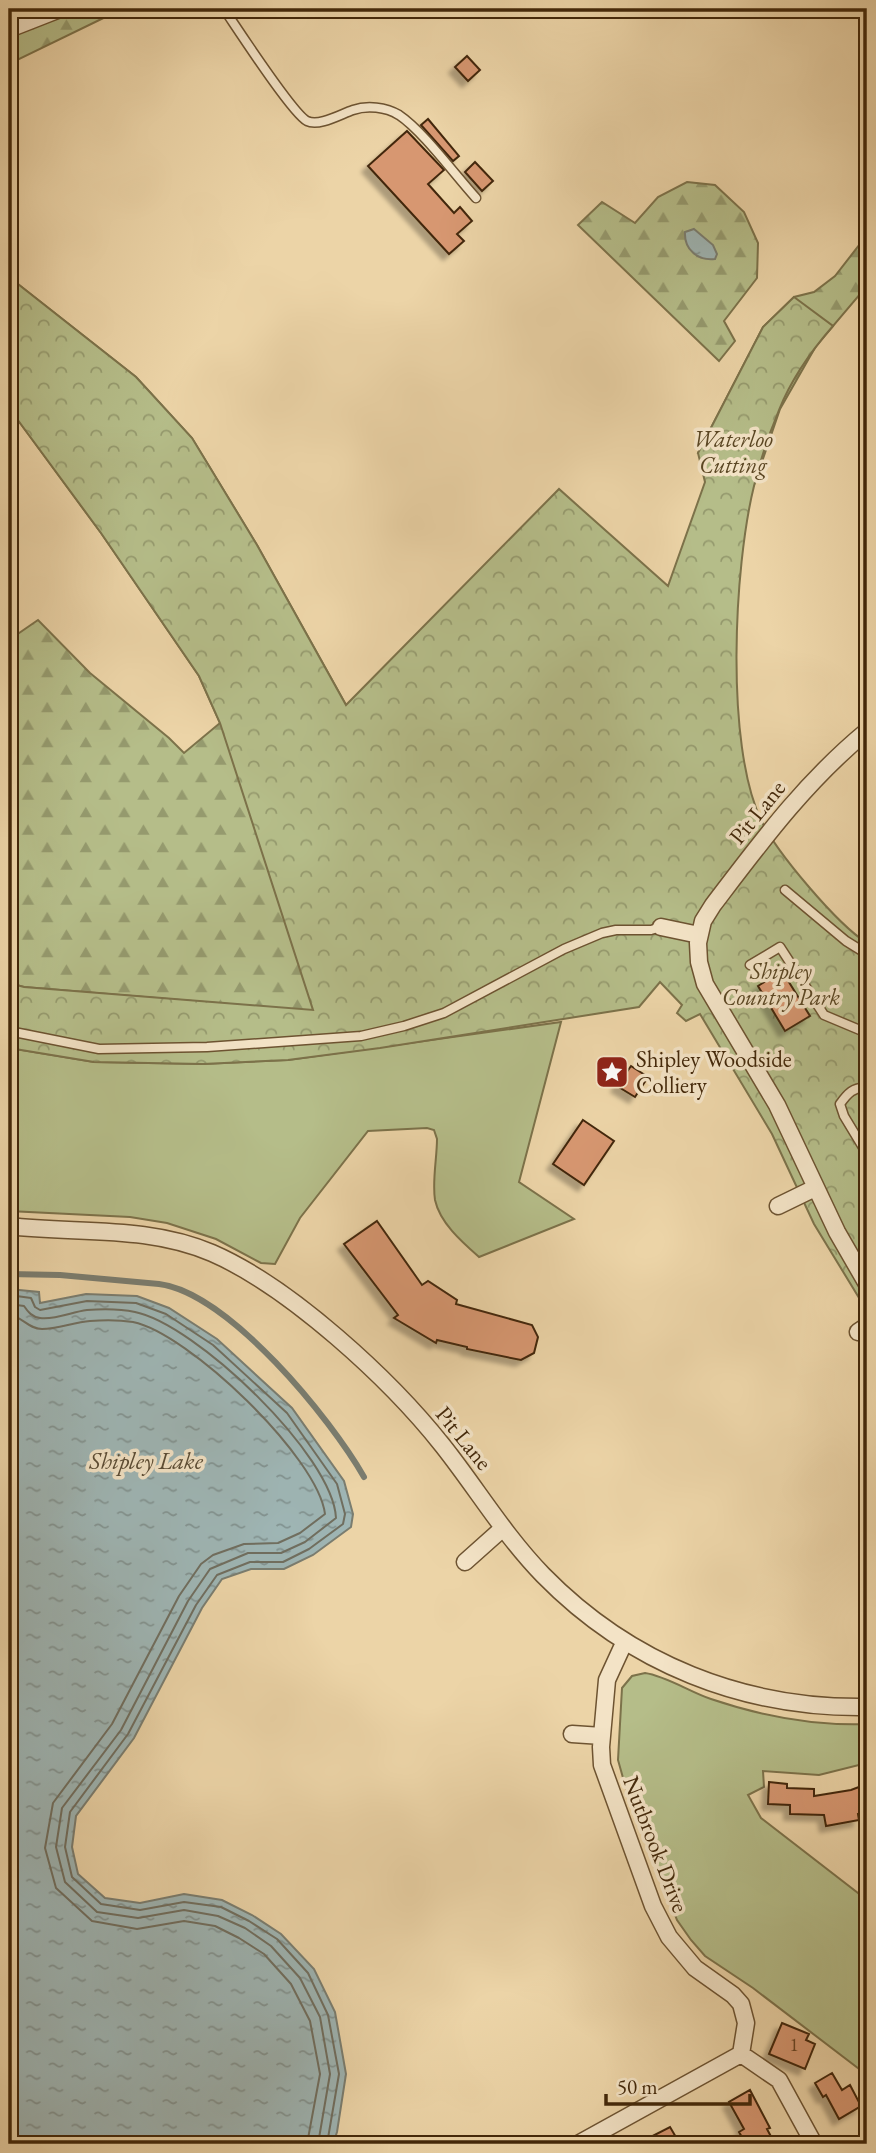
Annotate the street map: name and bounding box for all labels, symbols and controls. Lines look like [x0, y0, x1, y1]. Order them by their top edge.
park label: Waterloo Cutting [693, 424, 773, 480]
street label: Pit Lane [722, 774, 792, 850]
park label: Shipley Country Park [722, 956, 841, 1012]
place label: Shipley Woodside Colliery [636, 1044, 792, 1100]
place icon: Shipley Woodside Colliery [593, 1053, 631, 1091]
street label: Pit Lane [429, 1400, 499, 1476]
water label: Shipley Lake [88, 1445, 204, 1476]
street label: Nutbrook Drive [616, 1771, 696, 1917]
house number: 1 [789, 2032, 799, 2057]
scale bar [606, 2062, 750, 2106]
text: 50 m [617, 2073, 658, 2100]

